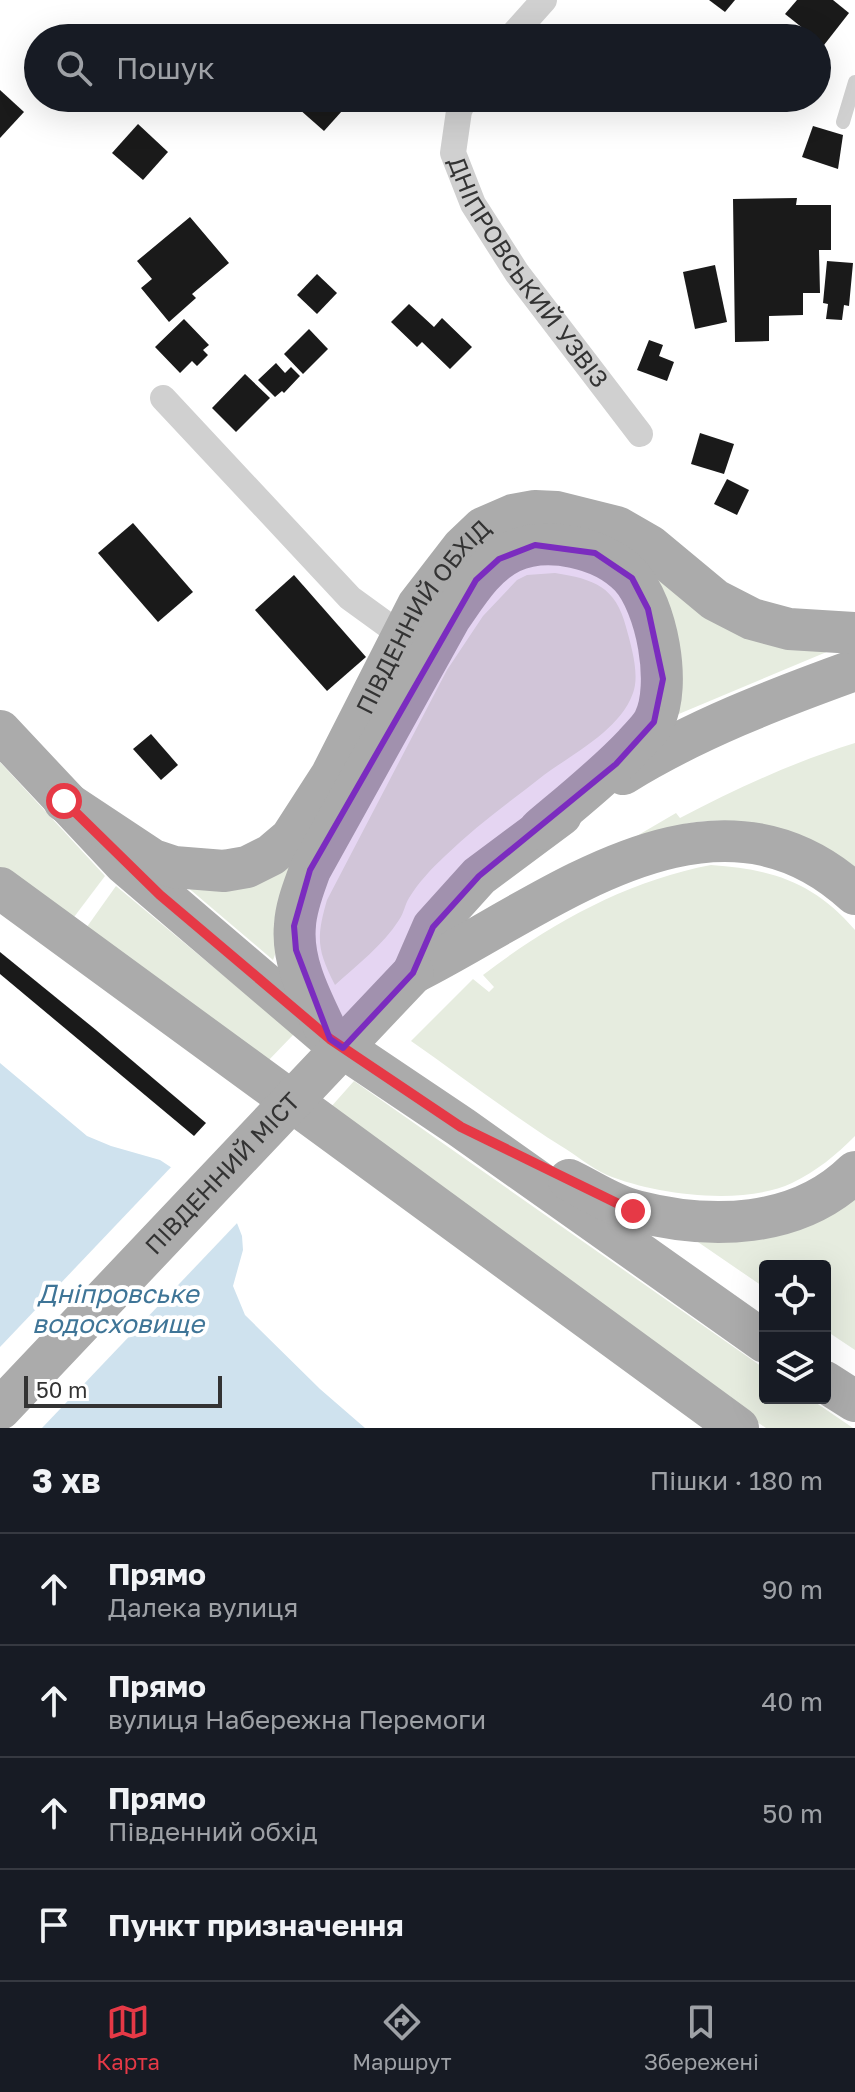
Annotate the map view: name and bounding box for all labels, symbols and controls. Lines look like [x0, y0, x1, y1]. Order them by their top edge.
search box [24, 24, 831, 112]
icon: search [52, 46, 96, 90]
text: Пошук [116, 50, 215, 86]
street label: ДНІПРОВСЬКИЙ УЗВІЗ [443, 152, 615, 393]
street label: ПІВДЕННИЙ ОБХІД [349, 513, 496, 718]
route start [46, 783, 82, 819]
street label: ПІВДЕННИЙ МІСТ [138, 1086, 305, 1260]
route end [615, 1193, 651, 1229]
map controls [759, 1260, 831, 1404]
button: locate [759, 1260, 831, 1332]
water label: Дніпровське водосховище [32, 1278, 206, 1339]
button: layers [759, 1332, 831, 1404]
scale bar [24, 1372, 222, 1408]
text: 50 m [36, 1376, 87, 1403]
text: 3 хв [32, 1460, 101, 1500]
text: Пішки · 180 m [650, 1465, 823, 1496]
text: Прямо [108, 1556, 206, 1592]
icon: ahead [32, 1567, 76, 1611]
text: 90 m [762, 1574, 823, 1605]
text: Далека вулиця [108, 1592, 298, 1623]
text: Прямо [108, 1668, 206, 1704]
icon: ahead [32, 1679, 76, 1723]
text: 40 m [762, 1686, 823, 1717]
text: вулиця Набережна Перемоги [108, 1704, 486, 1735]
text: Прямо [108, 1780, 206, 1816]
icon: ahead [32, 1791, 76, 1835]
text: 50 m [762, 1798, 823, 1829]
text: Південний обхід [108, 1816, 317, 1847]
icon: arrive [32, 1903, 76, 1947]
text: Пункт призначення [108, 1907, 404, 1943]
tab: Карта [96, 2000, 160, 2075]
tab: Маршрут [352, 2000, 451, 2075]
tab: Збережені [644, 2000, 759, 2075]

